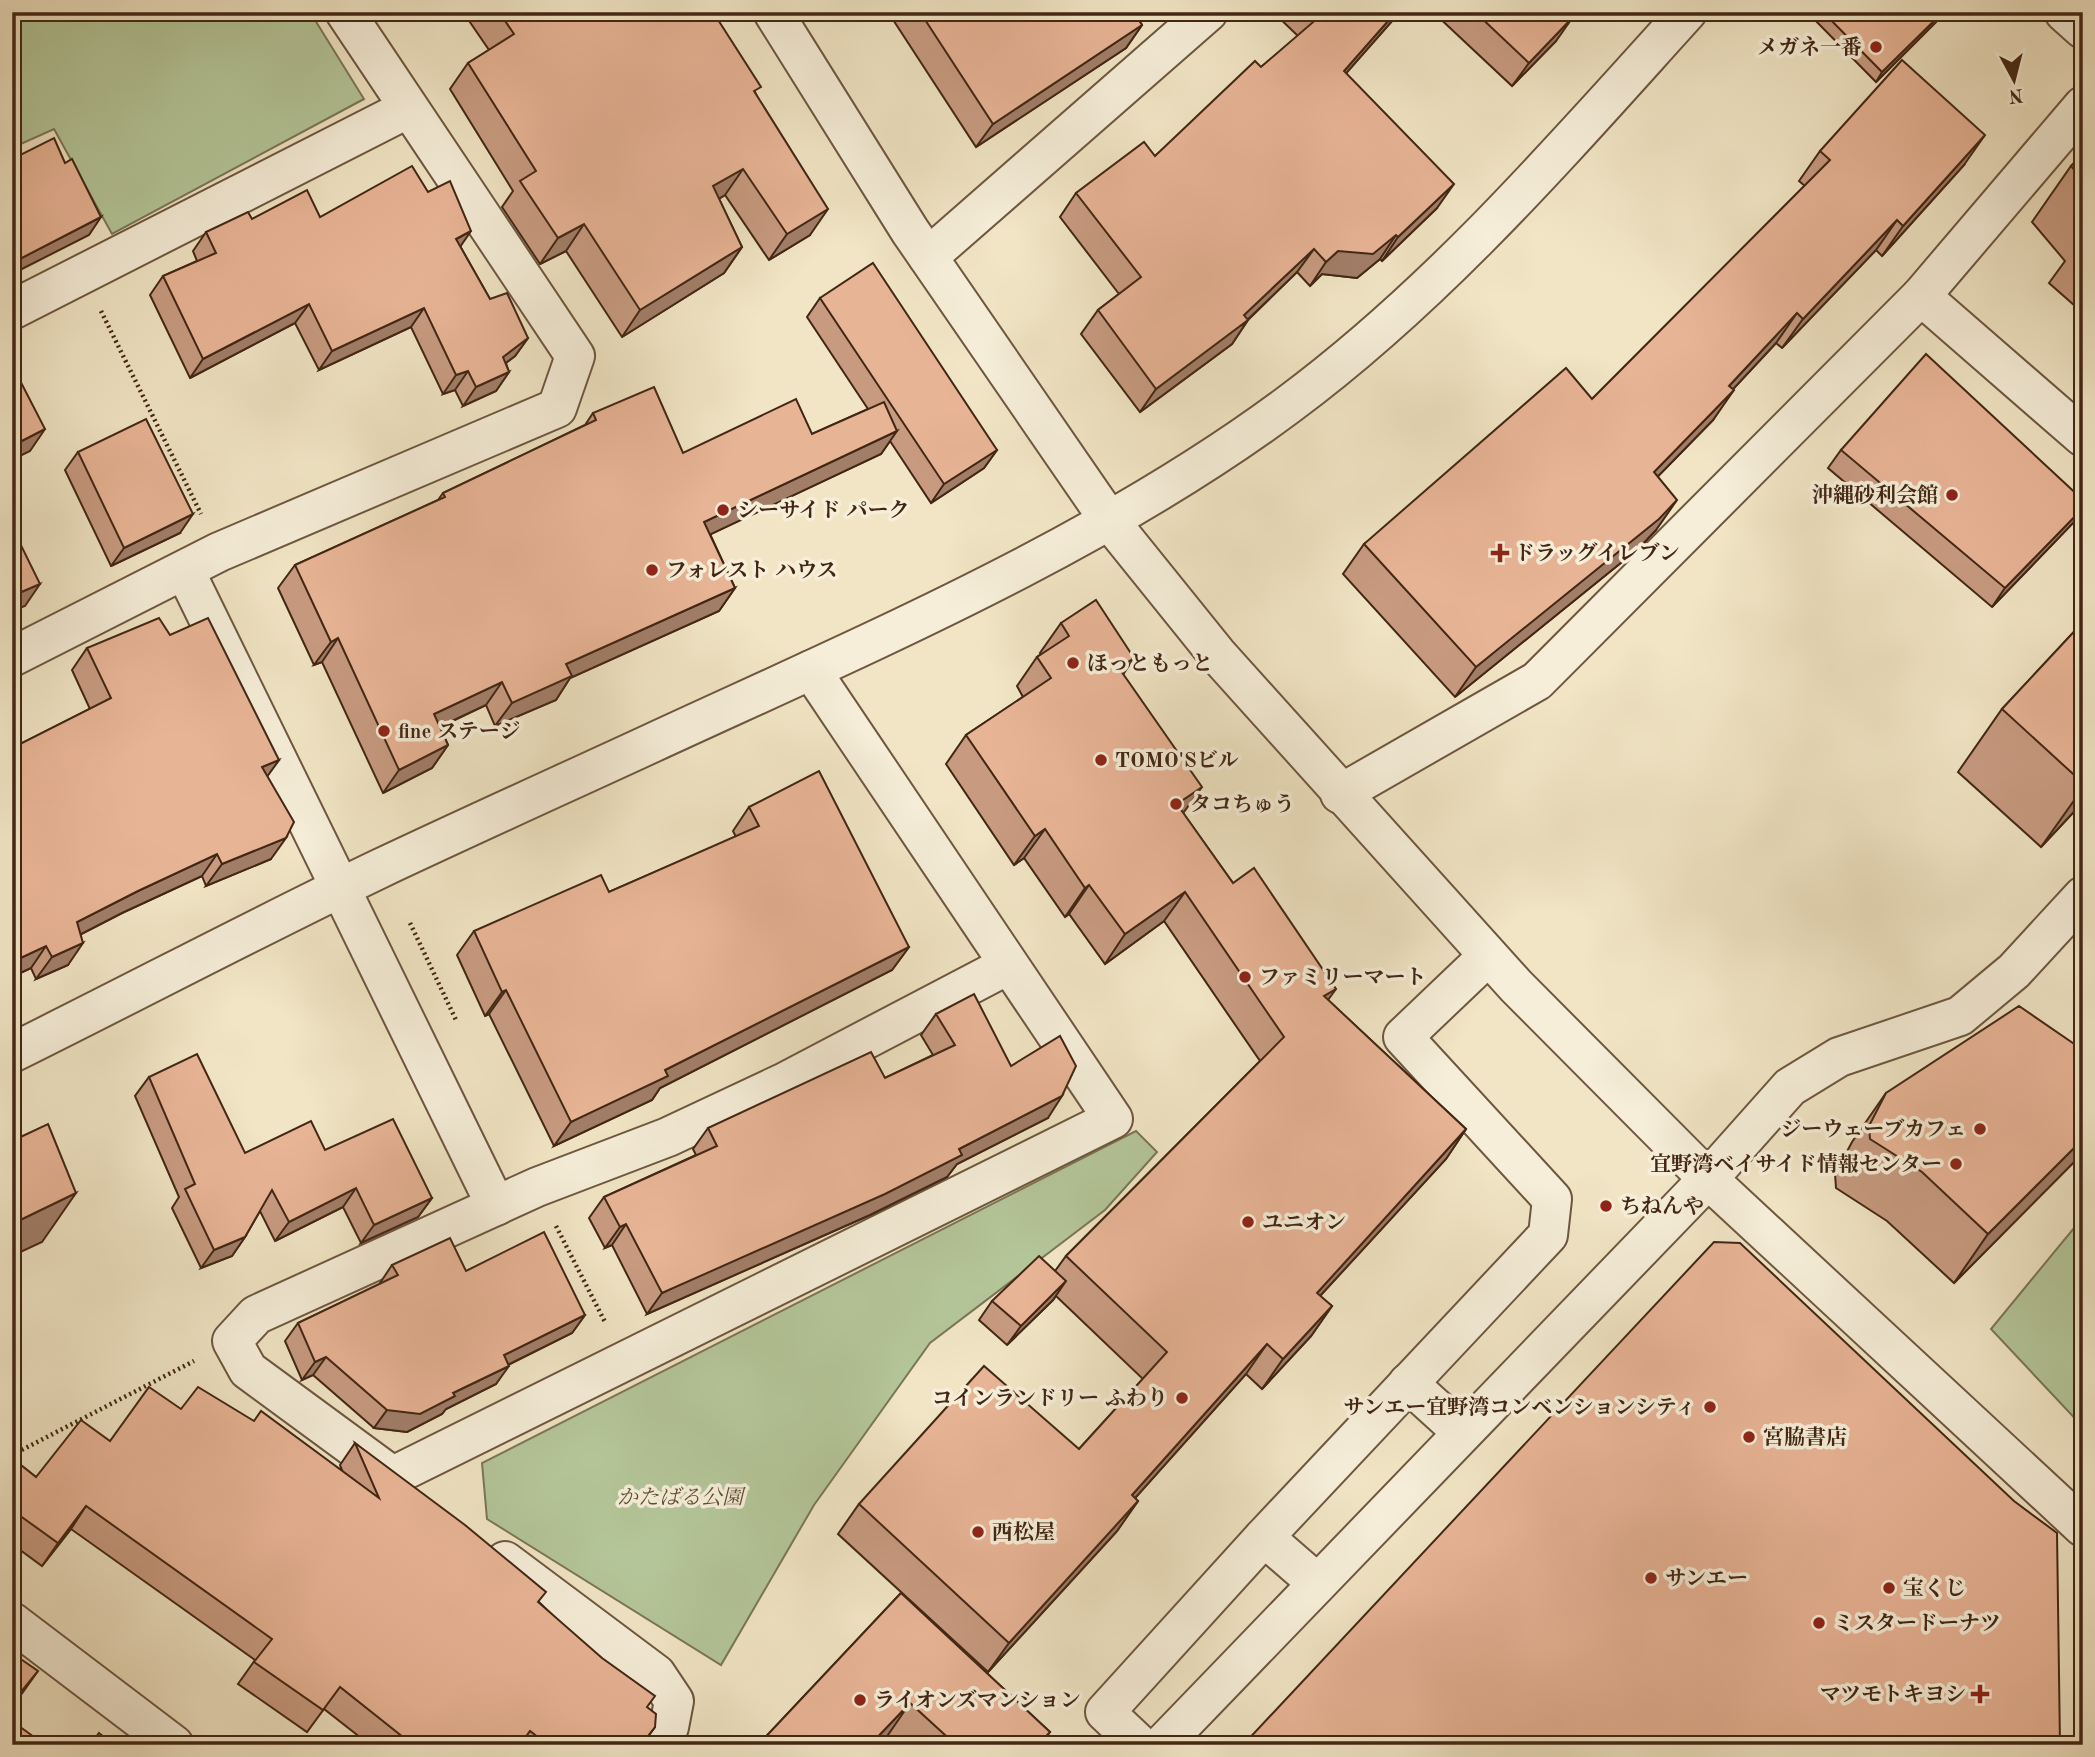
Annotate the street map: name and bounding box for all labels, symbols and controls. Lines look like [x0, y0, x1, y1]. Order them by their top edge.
place label: メガネ一番 [1757, 35, 1862, 59]
marker: メガネ一番 [1868, 39, 1884, 55]
north arrow [1980, 46, 2050, 116]
text: N [2007, 84, 2024, 105]
place label: 沖縄砂利会館 [1812, 483, 1938, 507]
marker: 沖縄砂利会館 [1944, 487, 1960, 503]
place label: シーサイド パーク [737, 500, 909, 522]
marker: シーサイド パーク [715, 502, 731, 518]
place label: ドラッグイレブン [1514, 542, 1680, 565]
marker: ドラッグイレブン [1492, 545, 1508, 561]
place label: フォレスト ハウス [666, 560, 838, 582]
marker: フォレスト ハウス [644, 562, 660, 578]
place label: ほっともっと [1087, 652, 1213, 675]
marker: ほっともっと [1065, 655, 1081, 671]
place label: fine ステージ [398, 720, 520, 743]
marker: fine ステージ [376, 723, 392, 739]
place label: TOMO'Sビル [1115, 750, 1239, 772]
marker: TOMO'Sビル [1093, 752, 1109, 768]
place label: タコちゅう [1190, 793, 1295, 816]
marker: タコちゅう [1168, 796, 1184, 812]
place label: ファミリーマート [1259, 967, 1427, 989]
marker: ファミリーマート [1237, 969, 1253, 985]
place label: ジーウェーブカフェ [1780, 1118, 1966, 1141]
marker: ジーウェーブカフェ [1972, 1121, 1988, 1137]
place label: 宜野湾ベイサイド情報センター [1650, 1152, 1942, 1176]
marker: 宜野湾ベイサイド情報センター [1948, 1156, 1964, 1172]
place label: ちねんや [1620, 1195, 1704, 1218]
marker: ちねんや [1598, 1198, 1614, 1214]
place label: ユニオン [1262, 1212, 1346, 1234]
marker: ユニオン [1240, 1214, 1256, 1230]
place label: コインランドリー ふわり [932, 1387, 1168, 1410]
marker: コインランドリー ふわり [1174, 1390, 1190, 1406]
place label: サンエー宜野湾コンベンションシティ [1343, 1396, 1696, 1419]
marker: サンエー宜野湾コンベンションシティ [1702, 1399, 1718, 1415]
place label: 宮脇書店 [1763, 1426, 1847, 1449]
marker: 宮脇書店 [1741, 1429, 1757, 1445]
park label: かたばる公園 [617, 1486, 746, 1509]
place label: 西松屋 [992, 1521, 1055, 1544]
marker: 西松屋 [970, 1524, 986, 1540]
place label: サンエー [1665, 1568, 1748, 1590]
marker: サンエー [1643, 1570, 1659, 1586]
place label: 宝くじ [1903, 1577, 1966, 1600]
marker: 宝くじ [1881, 1580, 1897, 1596]
place label: ミスタードーナツ [1833, 1613, 2001, 1635]
marker: ミスタードーナツ [1811, 1615, 1827, 1631]
place label: マツモトキヨシ [1820, 1684, 1966, 1706]
marker: マツモトキヨシ [1972, 1686, 1988, 1702]
place label: ライオンズマンション [874, 1689, 1081, 1712]
marker: ライオンズマンション [852, 1692, 868, 1708]

